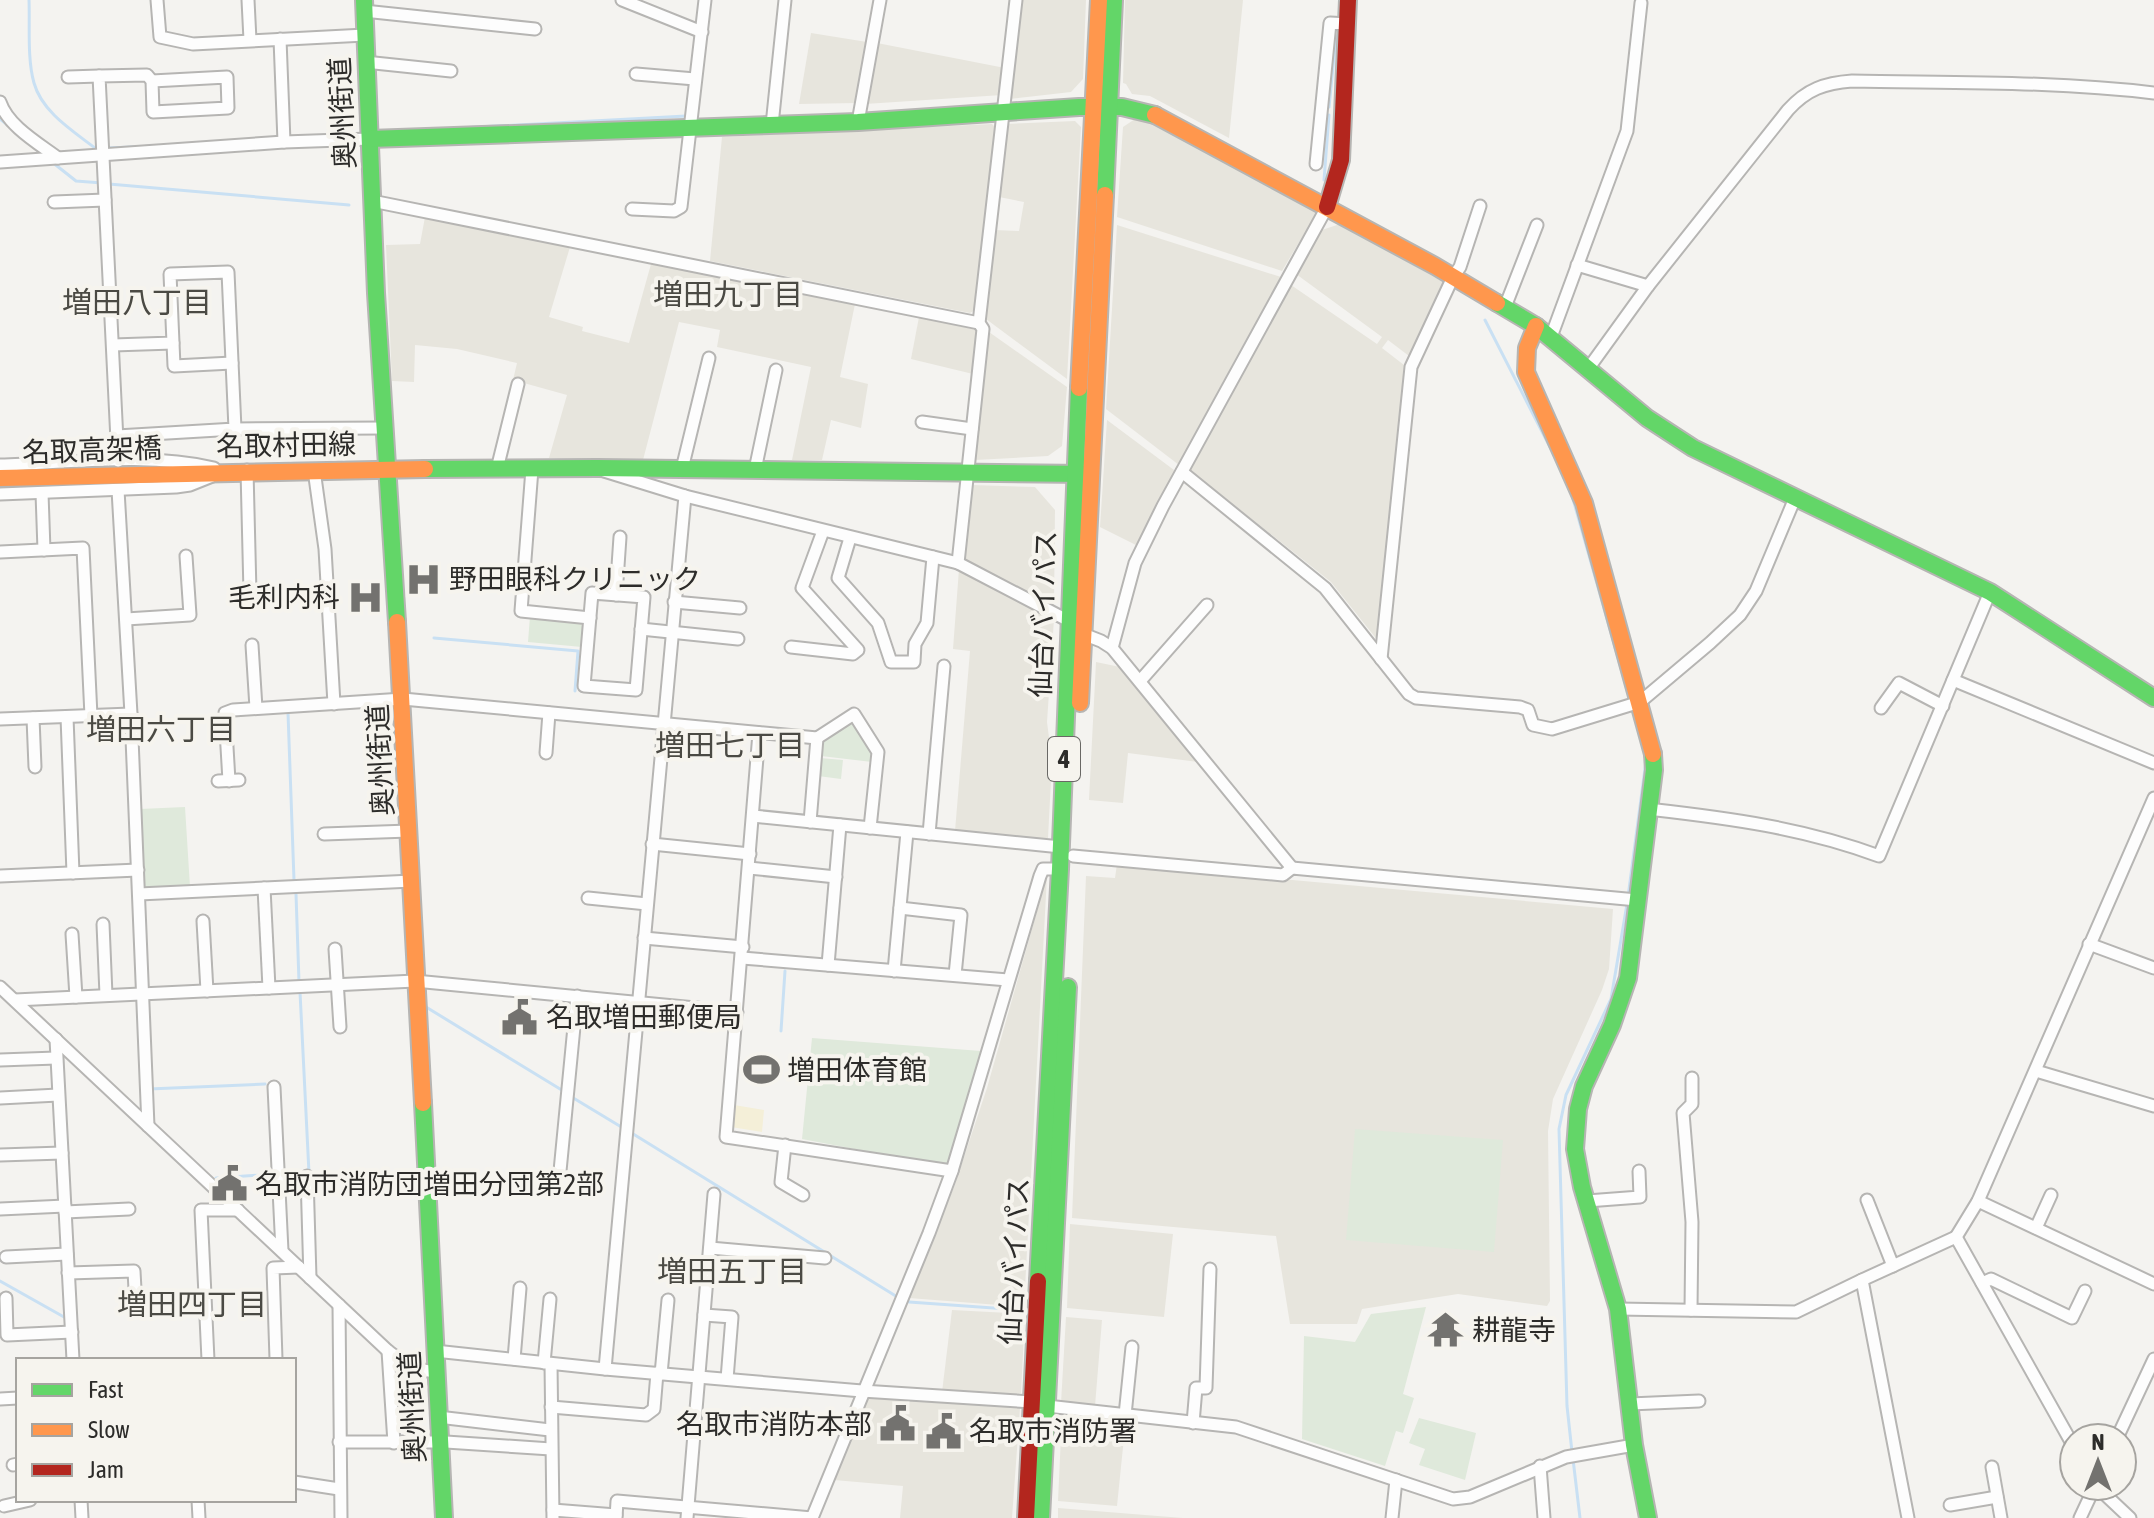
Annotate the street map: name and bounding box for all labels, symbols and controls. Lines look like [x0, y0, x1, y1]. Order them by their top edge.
street label: 奥州街道 [323, 56, 361, 170]
district label: 増田九丁目 [653, 277, 803, 311]
district label: 増田八丁目 [62, 285, 212, 319]
street label: 名取村田線 [216, 428, 356, 462]
street label: 名取高架橋 [21, 432, 163, 468]
street label: 仙台バイパス [1024, 530, 1062, 698]
hospital icon: 野田眼科クリニック [404, 560, 442, 598]
place label: 野田眼科クリニック [449, 563, 701, 595]
hospital icon: 毛利内科 [347, 578, 385, 616]
place label: 毛利内科 [228, 581, 340, 613]
street label: 奥州街道 [361, 703, 399, 817]
district label: 増田六丁目 [86, 712, 236, 746]
district label: 増田七丁目 [655, 728, 805, 762]
road number: 4 [1048, 737, 1080, 781]
public building icon: 名取増田郵便局 [501, 998, 539, 1036]
place label: 名取増田郵便局 [546, 1001, 742, 1033]
sports icon: 増田体育館 [742, 1051, 780, 1089]
place label: 増田体育館 [787, 1054, 927, 1086]
public building icon: 名取市消防団増田分団第2部 [210, 1165, 248, 1203]
place label: 名取市消防団増田分団第2部 [255, 1168, 604, 1200]
street label: 仙台バイパス [994, 1177, 1034, 1345]
district label: 増田五丁目 [657, 1254, 807, 1288]
district label: 増田四丁目 [117, 1287, 267, 1321]
temple icon: 耕龍寺 [1427, 1311, 1465, 1349]
place label: 耕龍寺 [1472, 1314, 1556, 1346]
street label: 奥州街道 [393, 1350, 431, 1464]
legend [16, 1358, 296, 1502]
text: Fast [88, 1376, 124, 1403]
public building icon: 名取市消防本部 [879, 1405, 917, 1443]
place label: 名取市消防本部 [676, 1408, 872, 1440]
public building icon: 名取市消防署 [924, 1412, 962, 1450]
place label: 名取市消防署 [969, 1415, 1137, 1447]
text: Slow [88, 1416, 130, 1443]
north arrow [2058, 1422, 2138, 1502]
text: N [2092, 1429, 2104, 1455]
text: Jam [88, 1456, 124, 1483]

